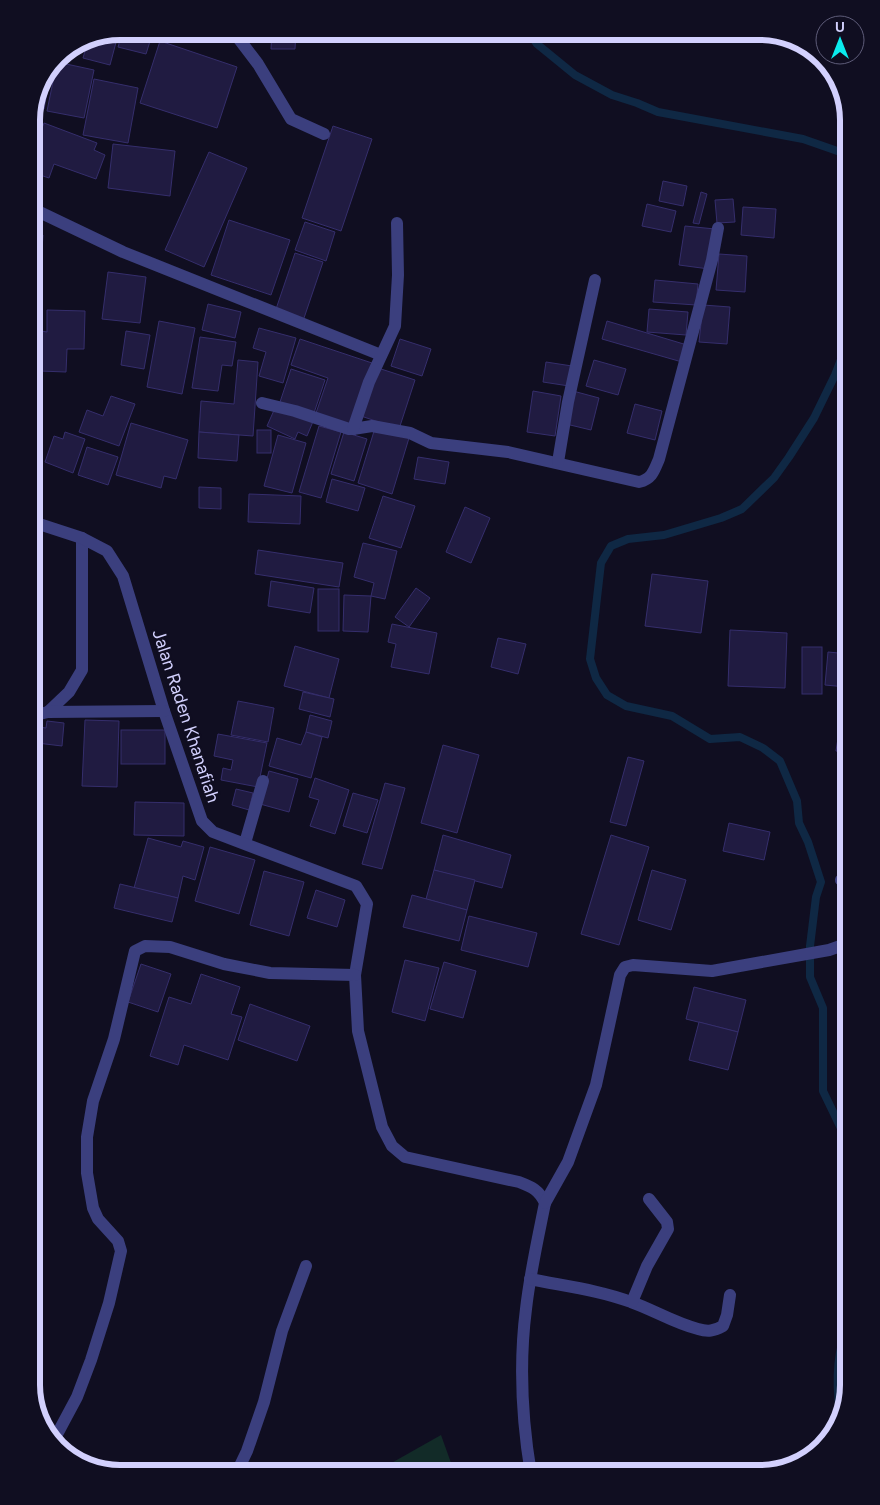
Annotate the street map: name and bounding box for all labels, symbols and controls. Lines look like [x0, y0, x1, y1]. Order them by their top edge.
north arrow [815, 15, 865, 65]
text: U [835, 19, 845, 36]
street label: Jalan Raden Khanafiah [148, 627, 224, 805]

